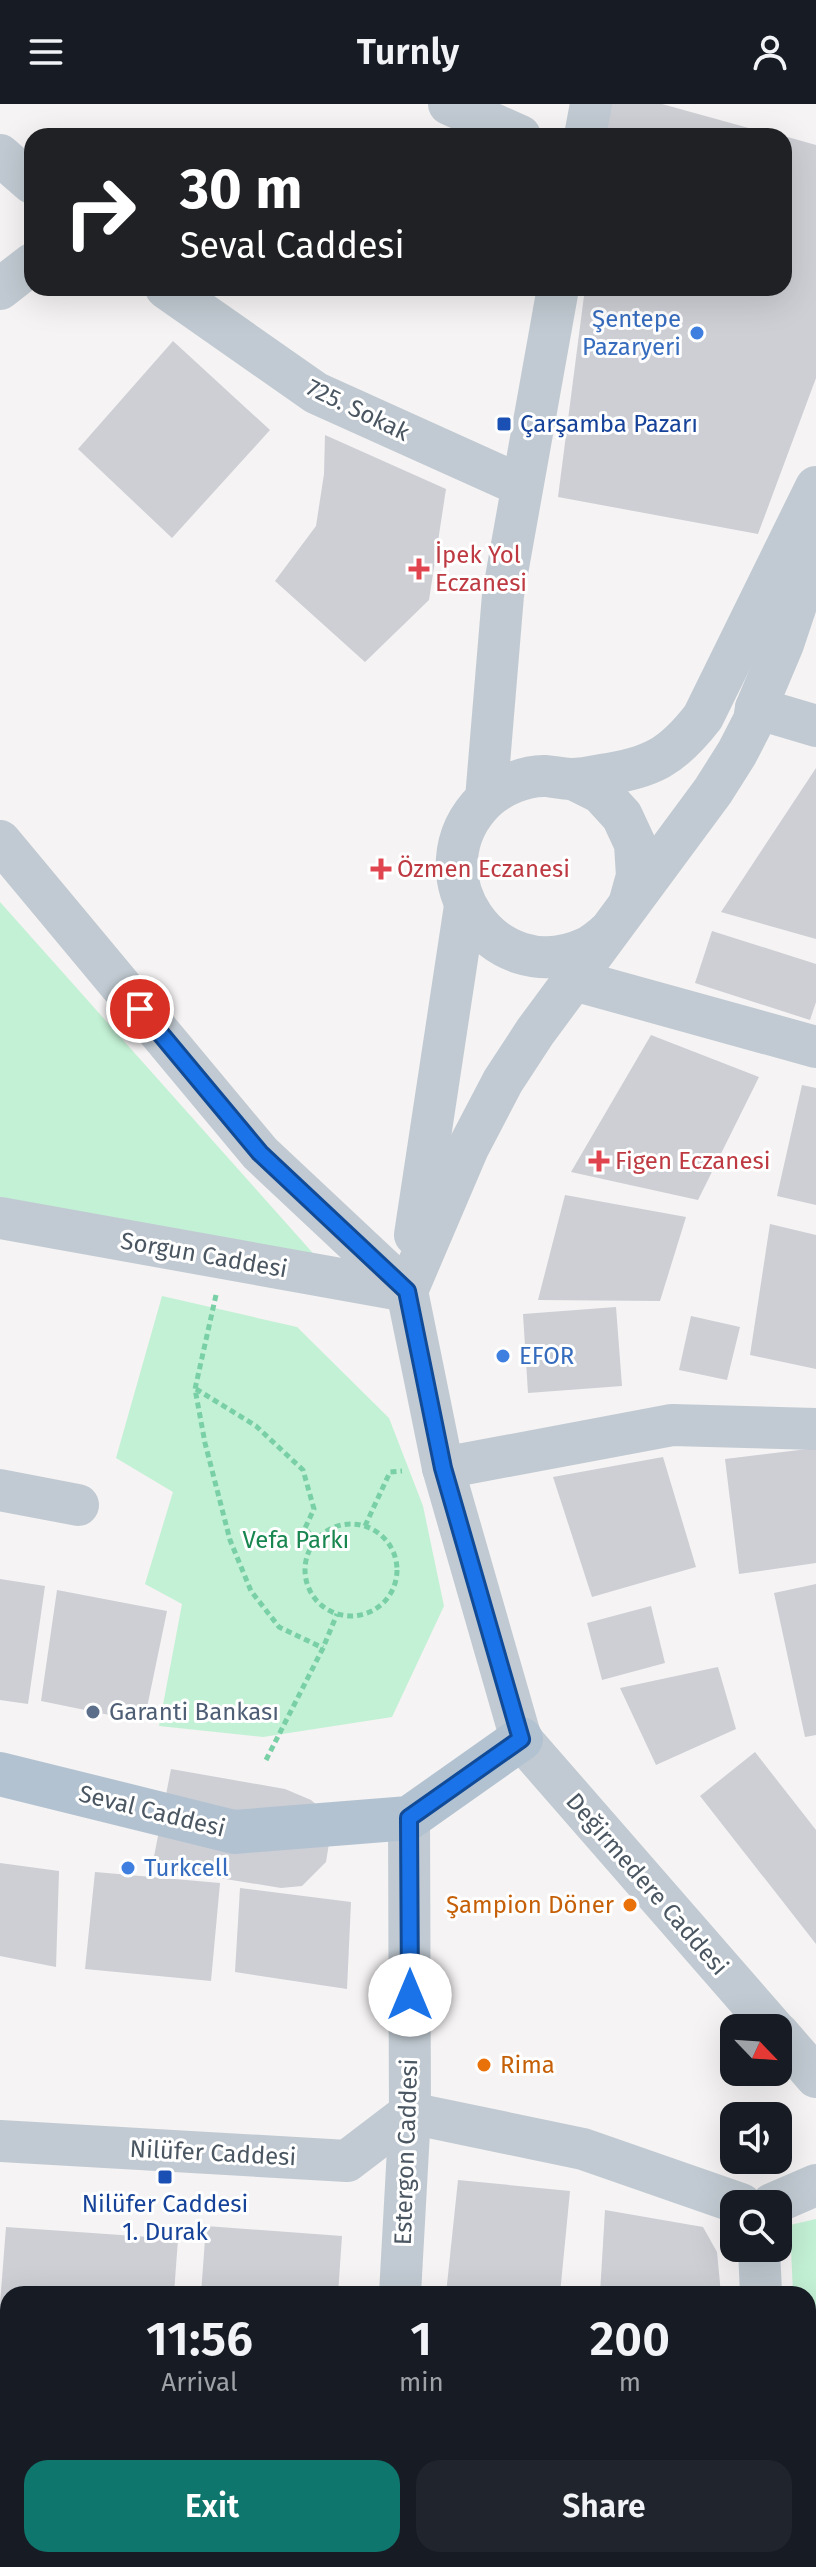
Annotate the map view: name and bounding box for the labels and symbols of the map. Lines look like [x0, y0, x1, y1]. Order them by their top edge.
place label: Şentepe Pazaryeri [582, 305, 681, 361]
marker: Şentepe Pazaryeri [688, 324, 706, 342]
street label: 725. Sokak [302, 373, 415, 447]
place label: Çarşamba Pazarı [520, 410, 698, 438]
marker: Çarşamba Pazarı [495, 415, 513, 433]
place label: İpek Yol Eczanesi [435, 541, 527, 597]
marker: İpek Yol Eczanesi [410, 560, 428, 578]
place label: Özmen Eczanesi [397, 855, 570, 883]
marker: Özmen Eczanesi [372, 860, 390, 878]
pin [106, 975, 174, 1043]
place label: Figen Eczanesi [615, 1147, 770, 1175]
marker: Figen Eczanesi [590, 1152, 608, 1170]
street label: Sorgun Caddesi [119, 1227, 289, 1283]
place label: EFOR [519, 1342, 574, 1370]
marker: EFOR [494, 1347, 512, 1365]
park label: Vefa Parkı [243, 1526, 349, 1554]
place label: Garanti Bankası [109, 1698, 279, 1726]
marker: Garanti Bankası [84, 1703, 102, 1721]
street label: Seval Caddesi [76, 1779, 228, 1843]
street label: Değirmedere Caddesi [560, 1787, 734, 1981]
place label: Turkcell [144, 1854, 229, 1882]
marker: Turkcell [119, 1859, 137, 1877]
place label: Şampion Döner [446, 1891, 615, 1919]
marker: Şampion Döner [621, 1896, 639, 1914]
position arrow [368, 1953, 452, 2037]
north arrow [720, 2014, 792, 2086]
place label: Rima [500, 2051, 555, 2079]
marker: Rima [475, 2056, 493, 2074]
street label: Estergon Caddesi [389, 2058, 423, 2246]
street label: Nilüfer Caddesi [129, 2135, 297, 2171]
marker: Nilüfer Caddesi 1. Durak [156, 2168, 174, 2186]
place label: Nilüfer Caddesi 1. Durak [82, 2190, 248, 2246]

